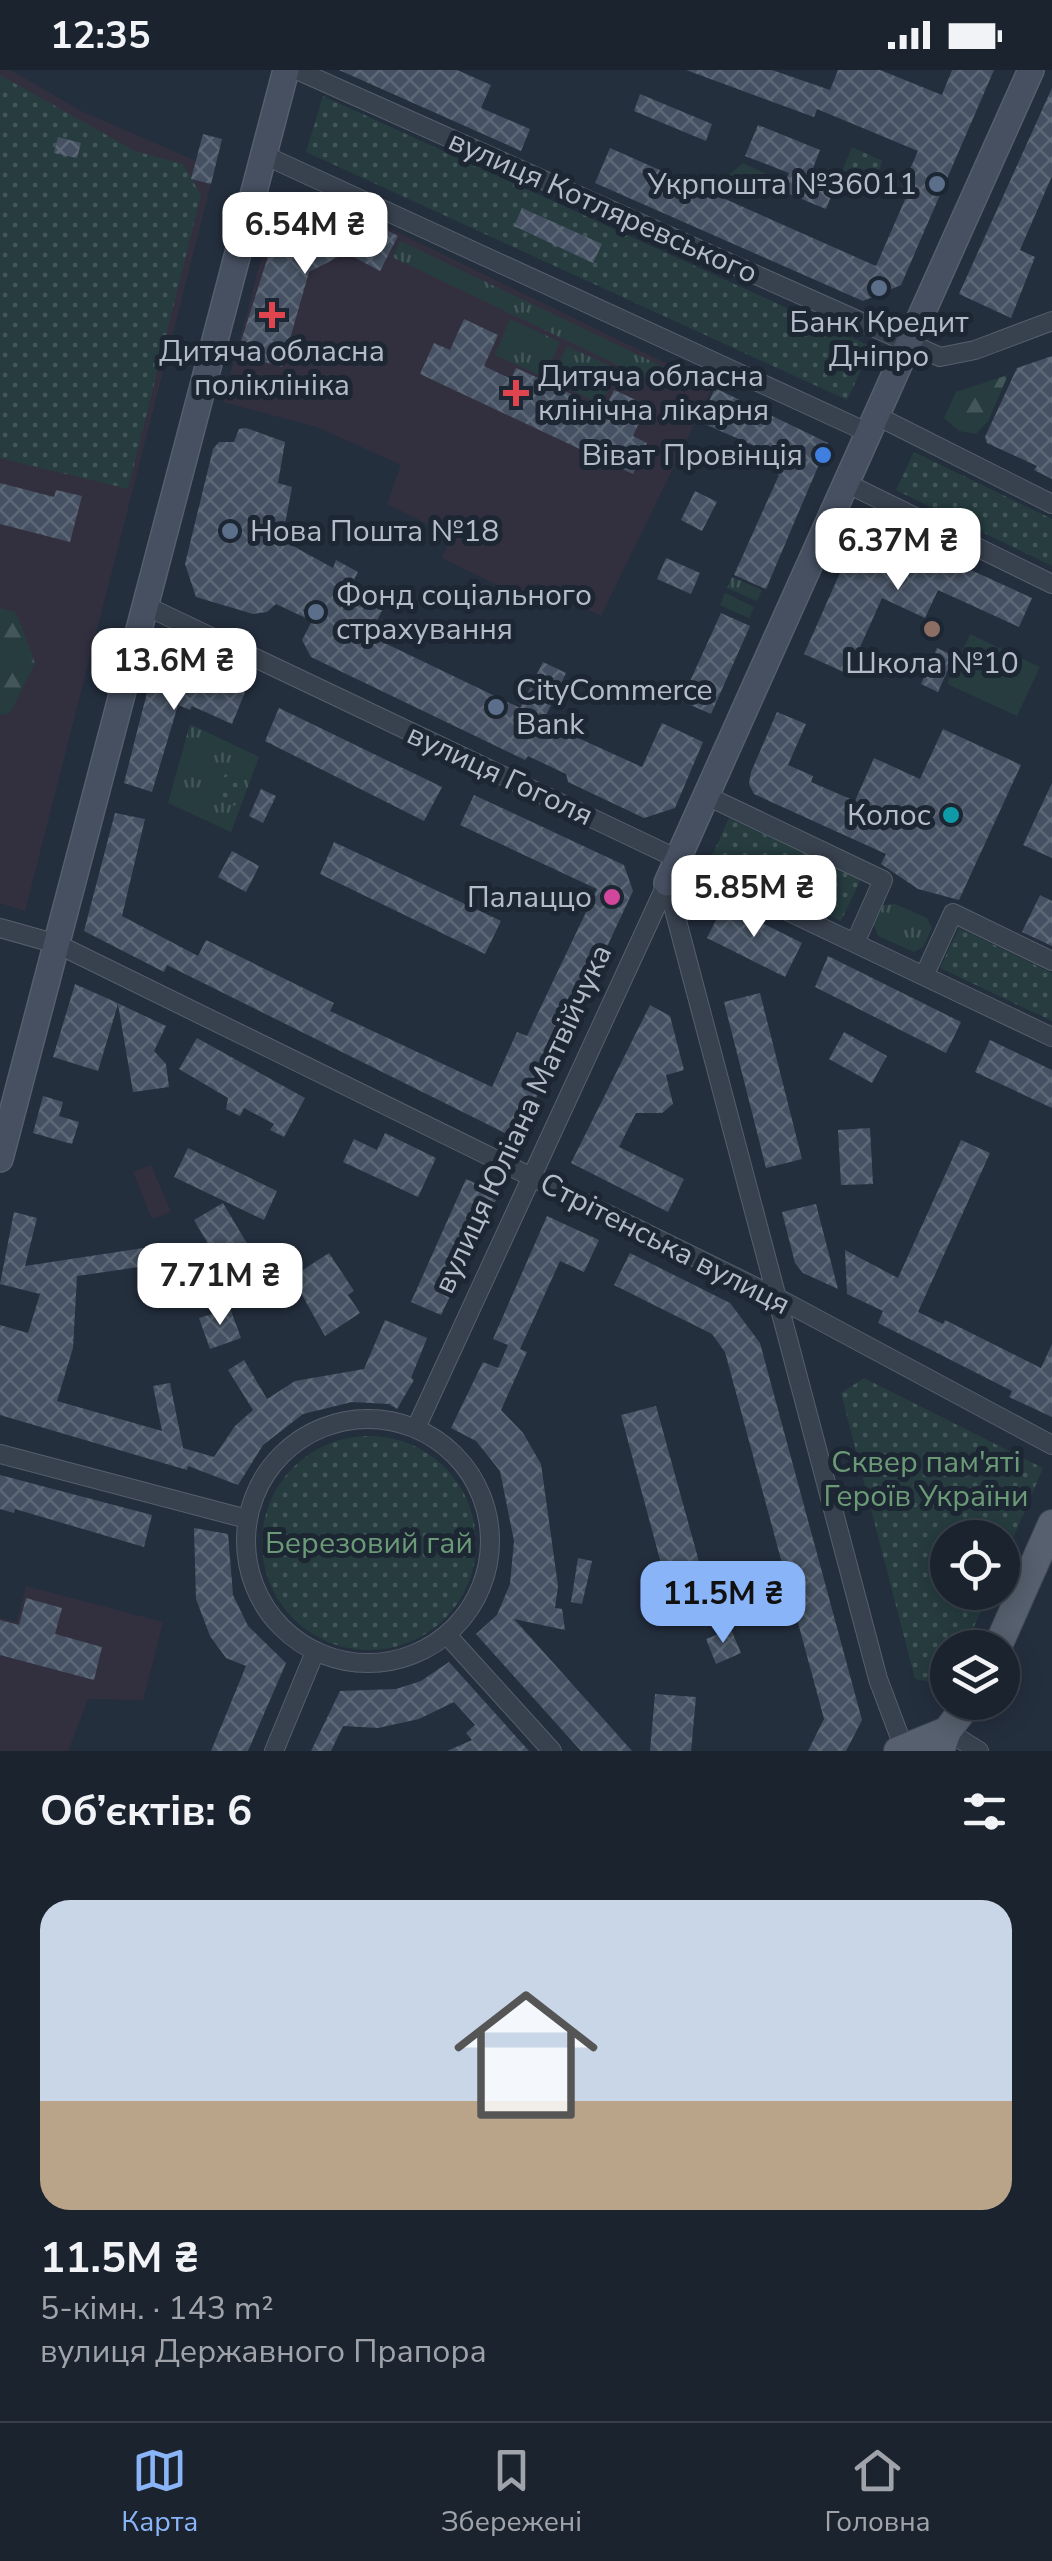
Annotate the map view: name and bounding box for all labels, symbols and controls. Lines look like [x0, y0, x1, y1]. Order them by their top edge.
text: 12:35 [50, 10, 151, 61]
street label: вулиця Котляревського [442, 120, 764, 294]
place label: Укрпошта №36011 [647, 164, 917, 205]
marker: Укрпошта №36011 [926, 173, 948, 195]
pin: 6.54M ₴ [213, 192, 397, 277]
text: 6.54M ₴ [244, 203, 366, 246]
marker: Банк Кредит Дніпро [868, 277, 890, 299]
marker: Дитяча обласна поліклініка [259, 302, 285, 328]
place label: Банк Кредит Дніпро [790, 302, 969, 377]
place label: Дитяча обласна поліклініка [159, 331, 385, 406]
place label: Дитяча обласна клінічна лікарня [538, 356, 769, 431]
marker: Дитяча обласна клінічна лікарня [503, 380, 529, 406]
place label: Віват Провінція [582, 435, 803, 476]
marker: Віват Провінція [812, 444, 834, 466]
pin: 6.37M ₴ [806, 508, 990, 593]
place label: Нова Пошта №18 [250, 511, 499, 552]
text: 6.37M ₴ [837, 519, 959, 562]
marker: Нова Пошта №18 [219, 520, 241, 542]
place label: Фонд соціального страхування [336, 575, 592, 650]
marker: Фонд соціального страхування [305, 601, 327, 623]
marker: Школа №10 [921, 618, 943, 640]
pin: 13.6M ₴ [82, 628, 266, 713]
text: 13.6M ₴ [113, 639, 235, 682]
place label: Школа №10 [845, 643, 1019, 684]
place label: CityCommerce Bank [516, 670, 713, 745]
marker: CityCommerce Bank [485, 696, 507, 718]
street label: вулиця Гоголя [400, 714, 600, 836]
place label: Колос [847, 795, 931, 836]
marker: Колос [940, 804, 962, 826]
pin: 5.85M ₴ [662, 855, 846, 940]
text: 5.85M ₴ [693, 866, 815, 909]
place label: Палаццо [467, 877, 592, 918]
marker: Палаццо [601, 886, 623, 908]
street label: вулиця Юліана Матвійчука [424, 938, 622, 1300]
street label: Стрітенська вулиця [533, 1163, 797, 1325]
pin: 7.71M ₴ [128, 1243, 312, 1328]
text: 7.71M ₴ [159, 1254, 281, 1297]
park label: Сквер пам'яті Героїв України [824, 1442, 1029, 1517]
map controls [930, 1520, 1020, 1720]
button: locate [930, 1520, 1020, 1610]
park label: Березовий гай [265, 1523, 473, 1564]
pin: 11.5M ₴ [631, 1561, 815, 1646]
text: 11.5M ₴ [662, 1572, 784, 1615]
button: layers [930, 1630, 1020, 1720]
text: Об’єктів: 6 [40, 1783, 252, 1840]
icon: filters [957, 1784, 1012, 1839]
icon: home [436, 1965, 616, 2145]
text: 11.5M ₴ [40, 2230, 199, 2287]
text: 5-кімн. · 143 m² [40, 2287, 274, 2330]
text: вулиця Державного Прапора [40, 2330, 487, 2373]
tab: Карта [121, 2443, 198, 2541]
tab: Збережені [441, 2443, 582, 2541]
tab: Головна [825, 2443, 931, 2541]

